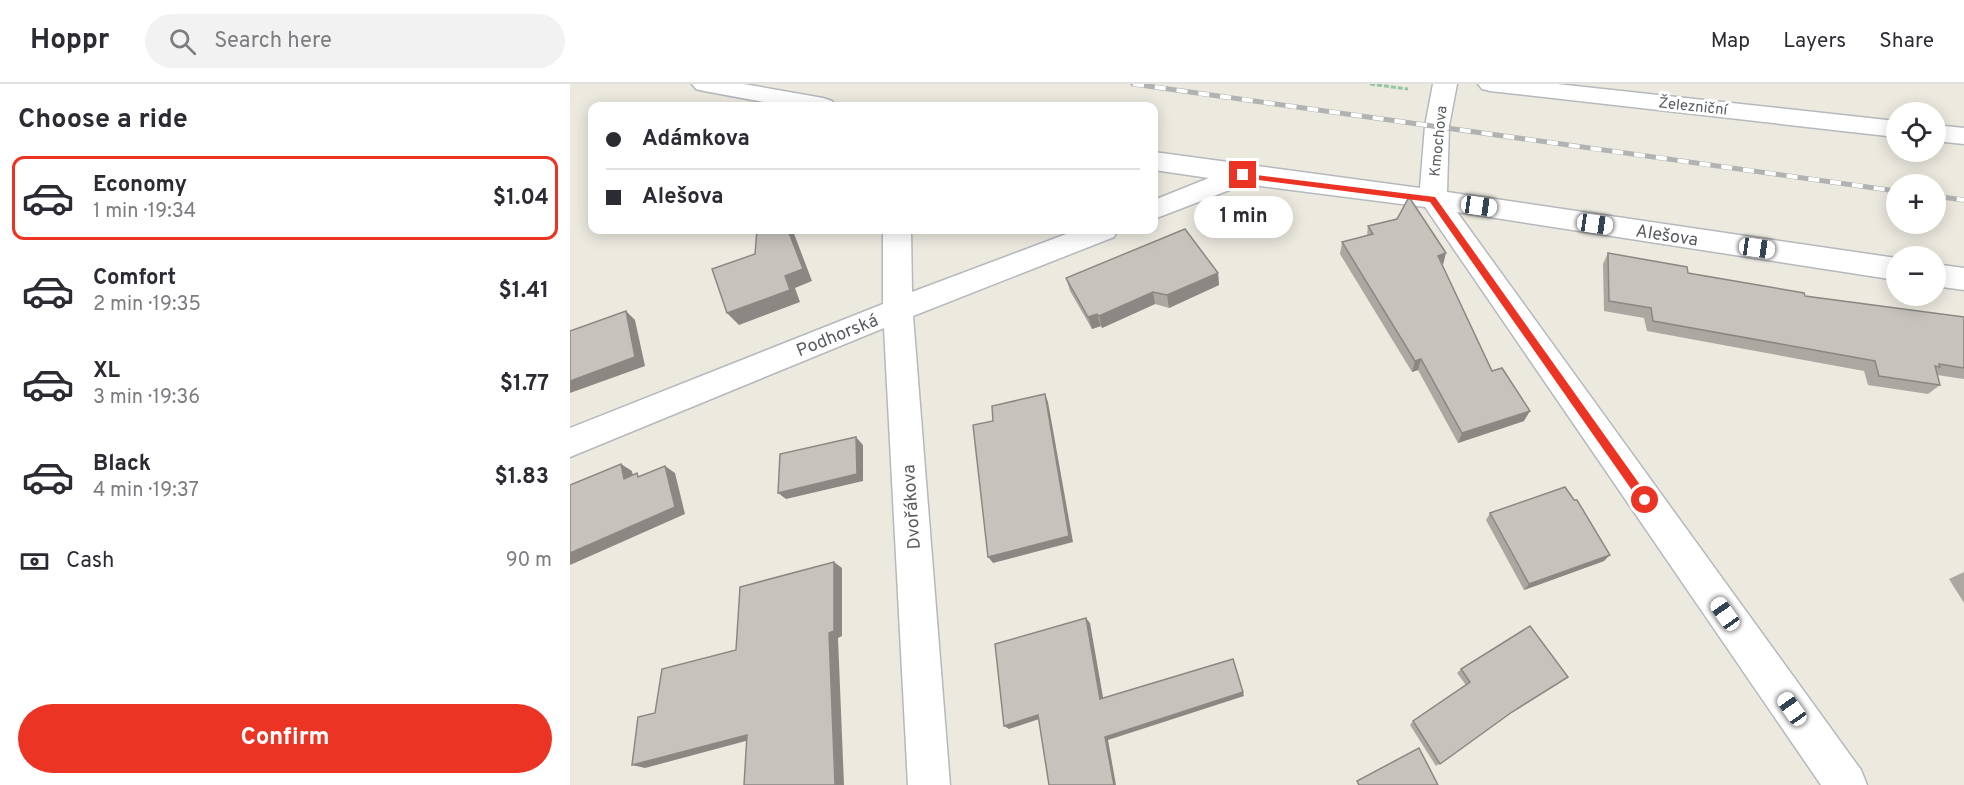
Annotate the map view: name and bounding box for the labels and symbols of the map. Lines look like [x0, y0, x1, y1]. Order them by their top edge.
street label: Železniční [1657, 93, 1729, 121]
street label: Kmochova [1426, 105, 1453, 178]
route end [1229, 161, 1256, 188]
car [1460, 195, 1498, 217]
callout: 1 min [1194, 196, 1292, 238]
car [1576, 213, 1614, 235]
street label: Alešova [1634, 220, 1700, 253]
car [1738, 237, 1776, 259]
street label: Podhorská [793, 310, 882, 363]
street label: Dvořákova [898, 464, 927, 550]
route start [1631, 486, 1658, 513]
car [1707, 594, 1743, 634]
car [1774, 689, 1810, 729]

